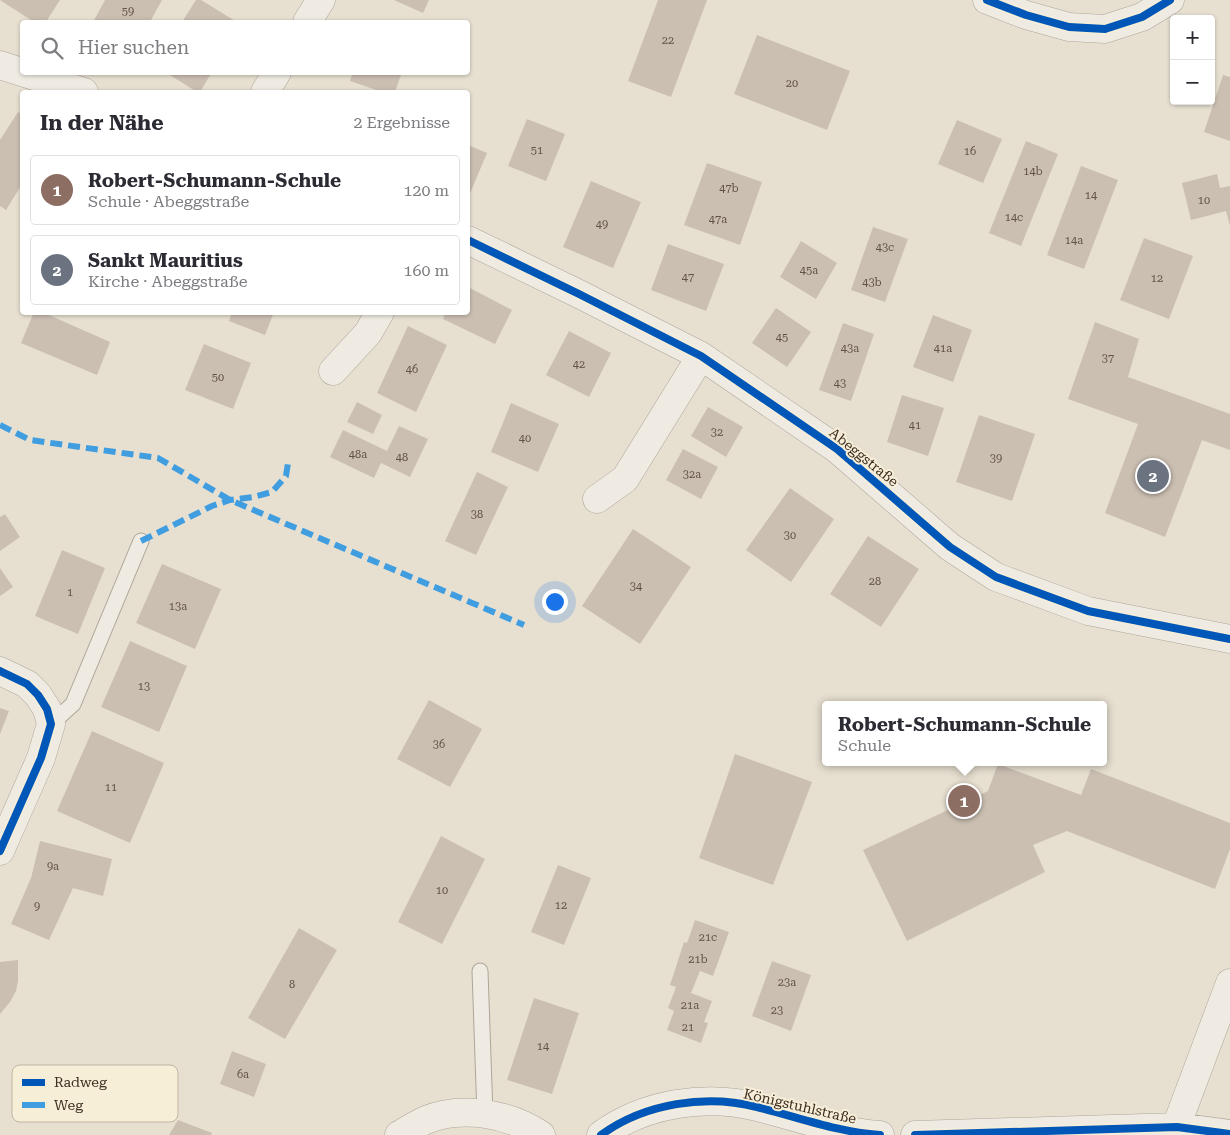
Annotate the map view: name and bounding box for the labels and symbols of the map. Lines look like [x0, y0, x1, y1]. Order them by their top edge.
house number: 59 [122, 5, 134, 18]
house number: 22 [662, 34, 674, 47]
house number: 20 [786, 77, 798, 90]
house number: 51 [531, 144, 543, 157]
house number: 16 [964, 145, 976, 158]
house number: 14b [1023, 165, 1043, 178]
house number: 47b [719, 182, 739, 195]
house number: 14 [1085, 189, 1098, 202]
house number: 10 [1198, 194, 1210, 207]
house number: 14c [1005, 211, 1023, 224]
house number: 47a [709, 213, 727, 226]
house number: 49 [596, 218, 608, 231]
house number: 14a [1065, 234, 1083, 247]
house number: 43c [876, 241, 894, 254]
house number: 45a [800, 264, 818, 277]
house number: 47 [682, 271, 694, 284]
house number: 12 [1151, 272, 1163, 285]
house number: 43b [862, 276, 882, 289]
house number: 45 [776, 331, 788, 344]
house number: 43a [841, 342, 859, 355]
house number: 41a [934, 342, 952, 355]
house number: 37 [1102, 352, 1114, 365]
house number: 42 [573, 358, 585, 371]
house number: 46 [406, 363, 418, 376]
house number: 50 [212, 371, 224, 384]
house number: 43 [834, 377, 846, 390]
house number: 41 [909, 419, 921, 432]
street label: Abeggstraße [826, 424, 902, 490]
house number: 32 [711, 426, 723, 439]
house number: 40 [519, 432, 531, 445]
house number: 48a [349, 448, 367, 461]
house number: 48 [396, 451, 408, 464]
house number: 39 [990, 452, 1002, 465]
pin: 2 [1137, 457, 1169, 495]
house number: 32a [683, 468, 701, 481]
house number: 38 [471, 508, 483, 521]
house number: 30 [784, 529, 796, 542]
house number: 28 [869, 575, 881, 588]
house number: 34 [630, 580, 643, 593]
house number: 1 [67, 586, 73, 599]
your location [542, 589, 568, 615]
house number: 13a [169, 600, 187, 613]
house number: 13 [138, 680, 150, 693]
house number: 36 [433, 738, 445, 751]
house number: 11 [105, 781, 117, 794]
pin: 1 [948, 782, 980, 820]
house number: 9a [47, 860, 59, 873]
house number: 10 [436, 884, 448, 897]
house number: 12 [555, 899, 567, 912]
house number: 9 [34, 900, 40, 913]
house number: 21c [699, 931, 717, 944]
house number: 21b [688, 953, 708, 966]
house number: 23a [778, 976, 796, 989]
house number: 8 [289, 978, 295, 991]
house number: 21a [681, 999, 699, 1012]
house number: 23 [771, 1004, 783, 1017]
house number: 21 [682, 1021, 694, 1034]
house number: 14 [537, 1040, 550, 1053]
legend [12, 1065, 178, 1122]
house number: 6a [237, 1068, 249, 1081]
text: Radweg [54, 1074, 107, 1090]
street label: Königstuhlstraße [742, 1085, 858, 1127]
text: Weg [54, 1097, 83, 1113]

